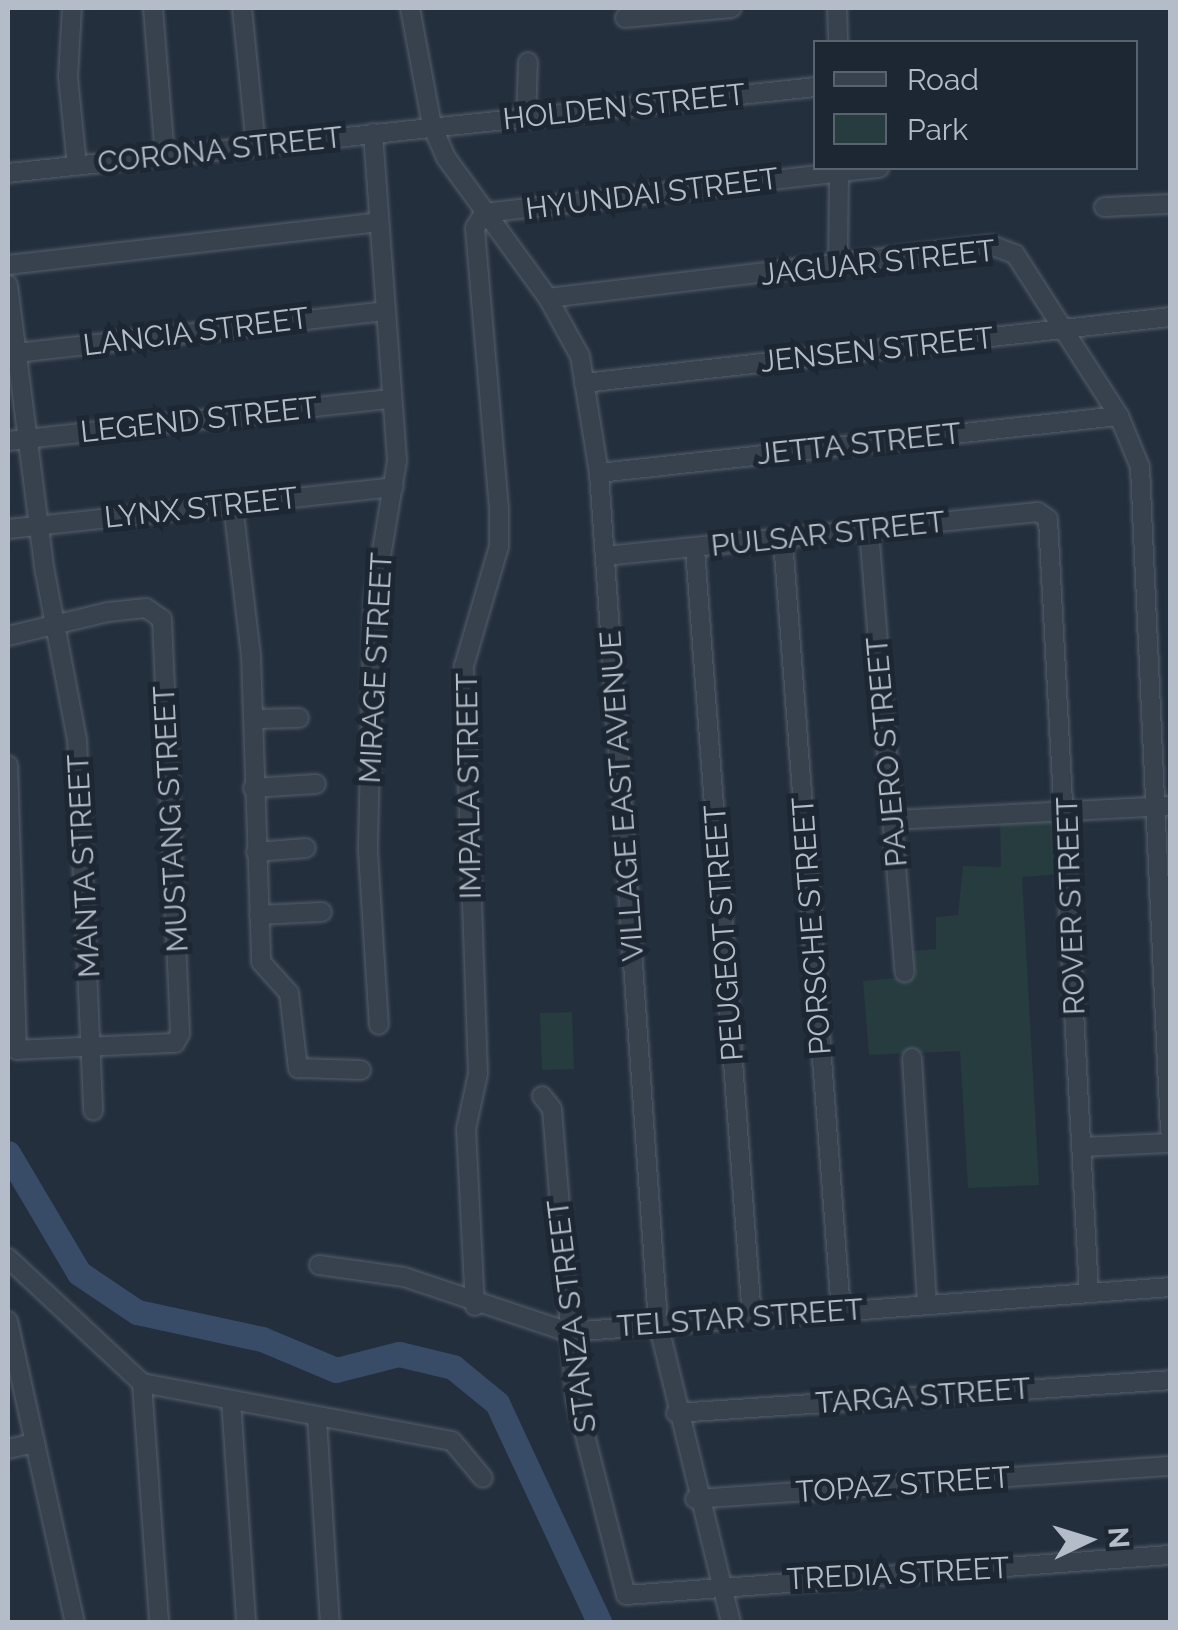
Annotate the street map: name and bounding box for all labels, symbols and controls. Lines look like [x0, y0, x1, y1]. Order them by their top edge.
legend [813, 40, 1138, 170]
text: Road [907, 62, 979, 97]
street label: HOLDEN STREET [501, 76, 747, 138]
text: Park [907, 112, 968, 147]
street label: CORONA STREET [95, 119, 345, 181]
street label: HYUNDAI STREET [524, 161, 780, 227]
street label: JAGUAR STREET [759, 233, 997, 293]
street label: LANCIA STREET [81, 300, 311, 364]
street label: JENSEN STREET [759, 320, 995, 380]
street label: LEGEND STREET [79, 390, 319, 450]
street label: JETTA STREET [755, 415, 963, 473]
street label: LYNX STREET [102, 480, 300, 536]
street label: PULSAR STREET [709, 504, 947, 564]
street label: MIRAGE STREET [352, 552, 400, 784]
street label: VILLAGE EAST AVENUE [592, 629, 652, 963]
street label: PAJERO STREET [859, 635, 915, 869]
street label: IMPALA STREET [449, 672, 489, 900]
street label: MUSTANG STREET [146, 685, 196, 953]
street label: MANTA STREET [60, 753, 108, 979]
street label: PORSCHE STREET [785, 796, 839, 1056]
street label: ROVER STREET [1049, 796, 1093, 1016]
street label: PEUGEOT STREET [697, 803, 751, 1063]
street label: STANZA STREET [540, 1197, 604, 1435]
street label: TELSTAR STREET [616, 1291, 864, 1345]
street label: TARGA STREET [814, 1370, 1032, 1422]
street label: TOPAZ STREET [795, 1460, 1011, 1510]
north arrow [1038, 1490, 1138, 1590]
text: N [1101, 1526, 1136, 1550]
street label: TREDIA STREET [785, 1550, 1011, 1598]

